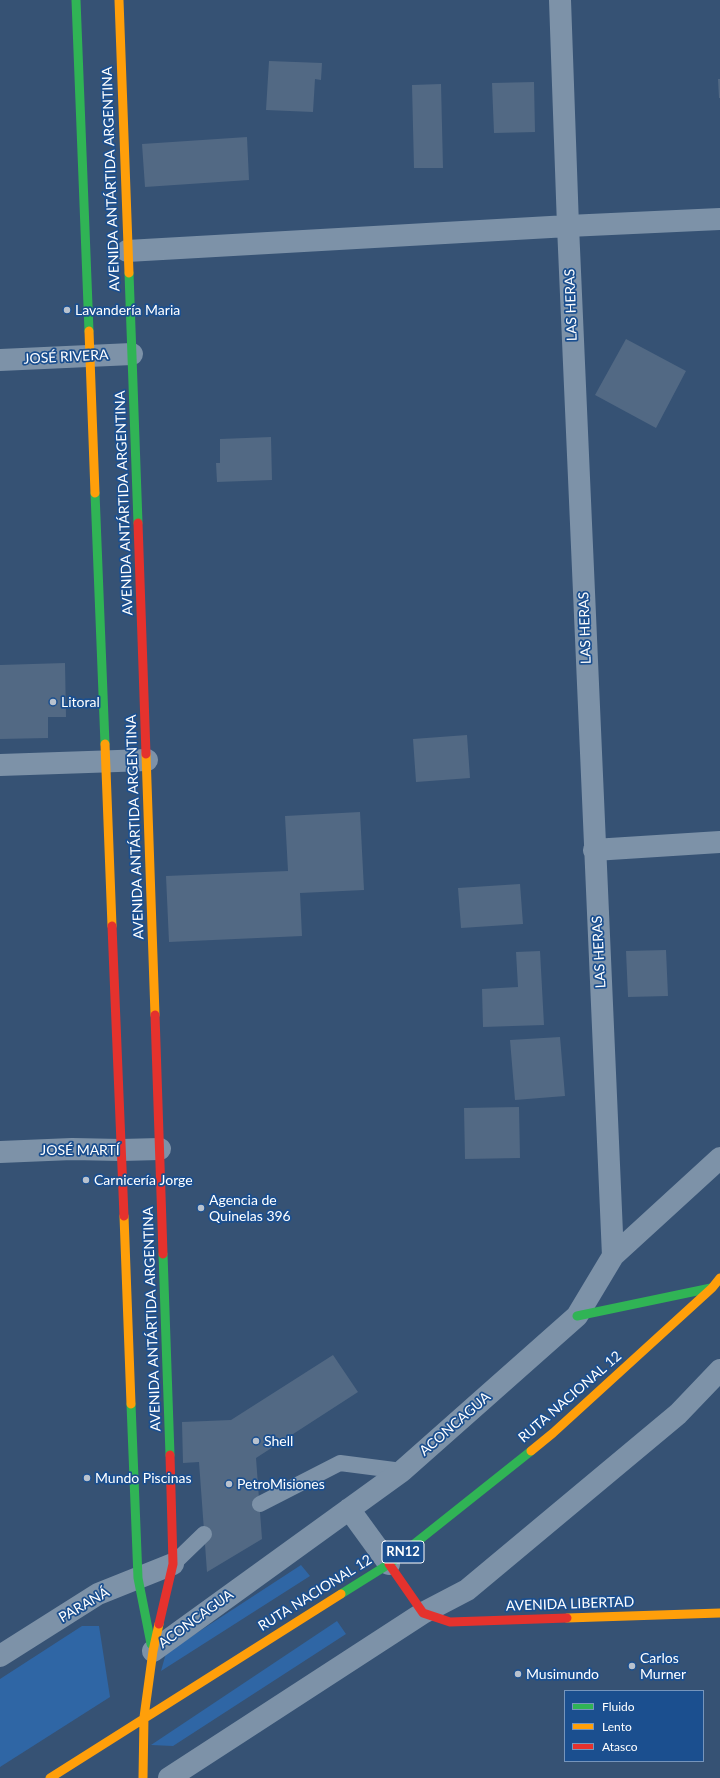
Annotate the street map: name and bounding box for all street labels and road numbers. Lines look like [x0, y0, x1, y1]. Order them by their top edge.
street label: AVENIDA ANTÁRTIDA ARGENTINA [99, 66, 123, 292]
street label: LAS HERAS [561, 268, 581, 342]
street label: JOSÉ RIVERA [23, 346, 109, 368]
street label: AVENIDA ANTÁRTIDA ARGENTINA [112, 390, 136, 616]
street label: LAS HERAS [575, 591, 595, 665]
street label: AVENIDA ANTÁRTIDA ARGENTINA [123, 714, 147, 940]
street label: LAS HERAS [589, 915, 609, 989]
street label: JOSÉ MARTÍ [40, 1142, 120, 1158]
street label: AVENIDA ANTÁRTIDA ARGENTINA [140, 1206, 164, 1432]
street label: RUTA NACIONAL 12 [515, 1348, 625, 1446]
street label: ACONCAGUA [416, 1389, 494, 1459]
road number: RN12 [382, 1541, 424, 1563]
street label: RUTA NACIONAL 12 [255, 1551, 375, 1635]
street label: PARANÁ [56, 1584, 112, 1626]
street label: ACONCAGUA [155, 1586, 237, 1652]
street label: AVENIDA LIBERTAD [506, 1593, 634, 1615]

